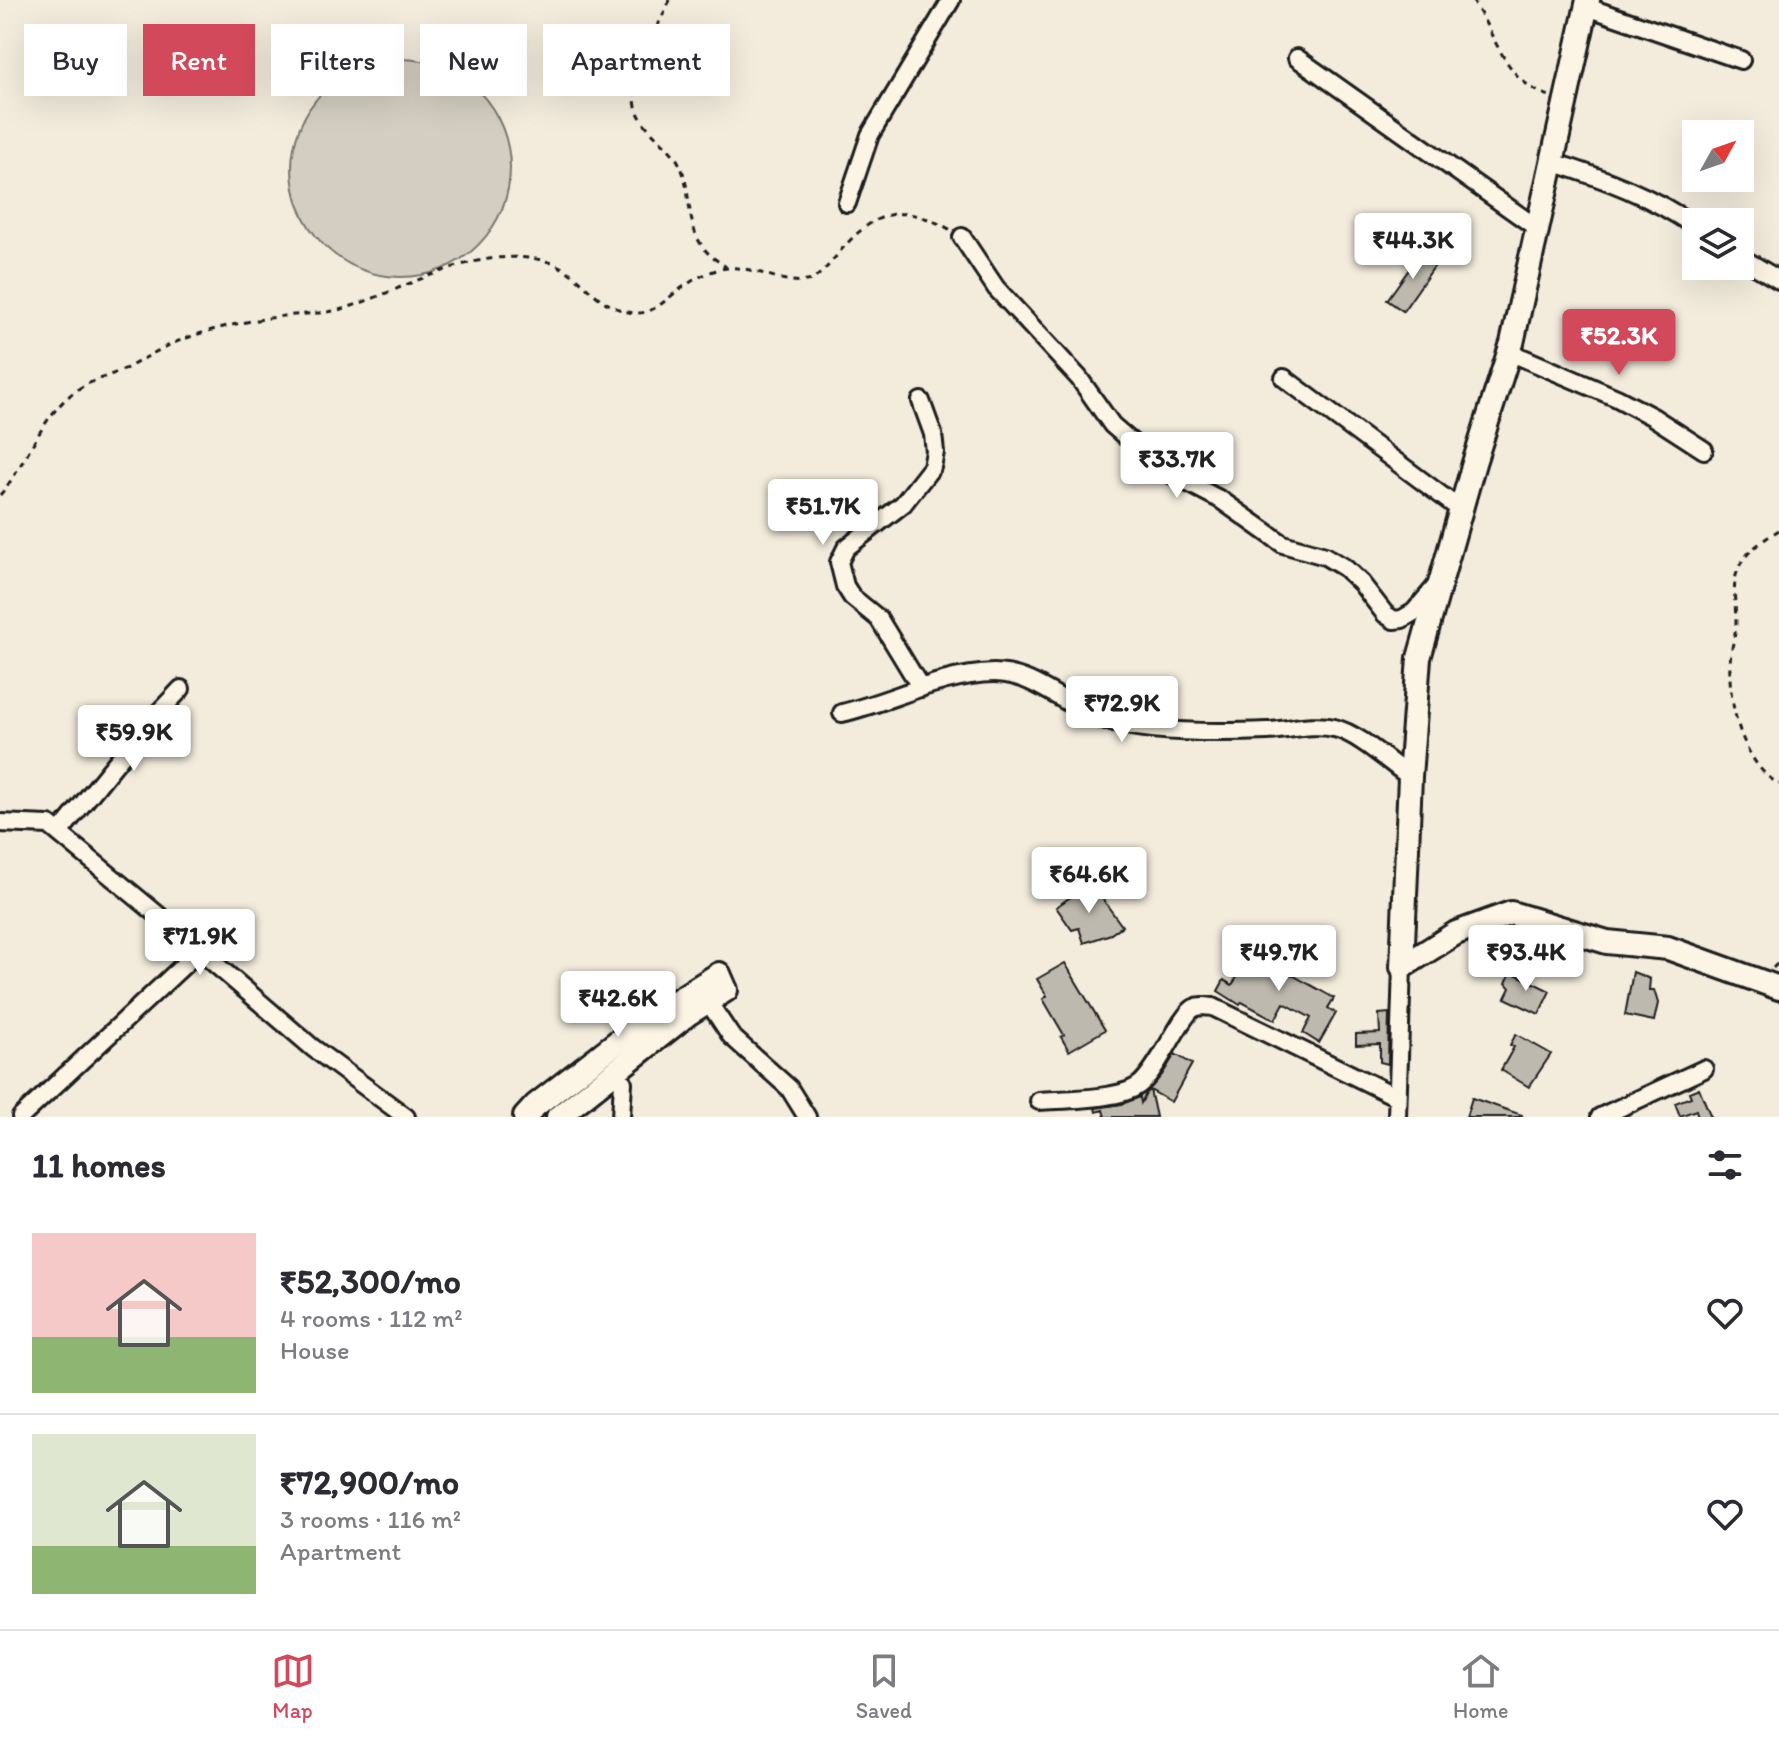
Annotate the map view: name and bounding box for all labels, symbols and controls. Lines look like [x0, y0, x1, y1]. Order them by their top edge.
chip: Buy [24, 24, 127, 96]
chip: Rent [143, 24, 255, 96]
chip: Filters [271, 24, 404, 96]
chip: New [420, 24, 527, 96]
chip: Apartment [543, 24, 730, 96]
north arrow [1682, 120, 1754, 192]
map controls [1682, 120, 1754, 280]
button: layers [1682, 208, 1754, 280]
pin: ₹44.3K [1348, 213, 1478, 281]
text: ₹44.3K [1372, 223, 1454, 255]
pin: ₹52.3K [1554, 309, 1684, 377]
text: ₹52.3K [1580, 319, 1658, 351]
pin: ₹33.7K [1112, 432, 1242, 500]
text: ₹33.7K [1139, 442, 1215, 474]
pin: ₹51.7K [758, 479, 888, 547]
text: ₹51.7K [786, 489, 860, 521]
pin: ₹72.9K [1057, 676, 1187, 744]
text: ₹72.9K [1084, 686, 1160, 718]
pin: ₹59.9K [69, 705, 199, 773]
text: ₹59.9K [96, 715, 172, 747]
pin: ₹64.6K [1024, 847, 1154, 915]
text: ₹64.6K [1050, 857, 1128, 889]
pin: ₹71.9K [135, 909, 265, 977]
text: ₹71.9K [163, 919, 237, 951]
pin: ₹49.7K [1214, 925, 1344, 993]
pin: ₹93.4K [1461, 925, 1591, 993]
text: ₹49.7K [1240, 935, 1318, 967]
text: ₹93.4K [1486, 935, 1566, 967]
pin: ₹42.6K [553, 971, 683, 1039]
text: ₹42.6K [579, 981, 657, 1013]
icon: filters [1703, 1143, 1747, 1187]
text: 11 homes [32, 1145, 166, 1186]
text: ₹52,300/mo [280, 1261, 461, 1302]
icon: home [96, 1265, 192, 1361]
icon: heart [1703, 1291, 1747, 1335]
text: 4 rooms · 112 m² [280, 1302, 463, 1334]
text: House [280, 1334, 350, 1366]
text: ₹72,900/mo [280, 1462, 459, 1503]
icon: home [96, 1466, 192, 1562]
icon: heart [1703, 1492, 1747, 1536]
text: 3 rooms · 116 m² [280, 1503, 461, 1535]
text: Apartment [280, 1535, 401, 1567]
tab: Map [271, 1649, 315, 1724]
tab: Saved [856, 1649, 912, 1724]
tab: Home [1453, 1649, 1508, 1724]

